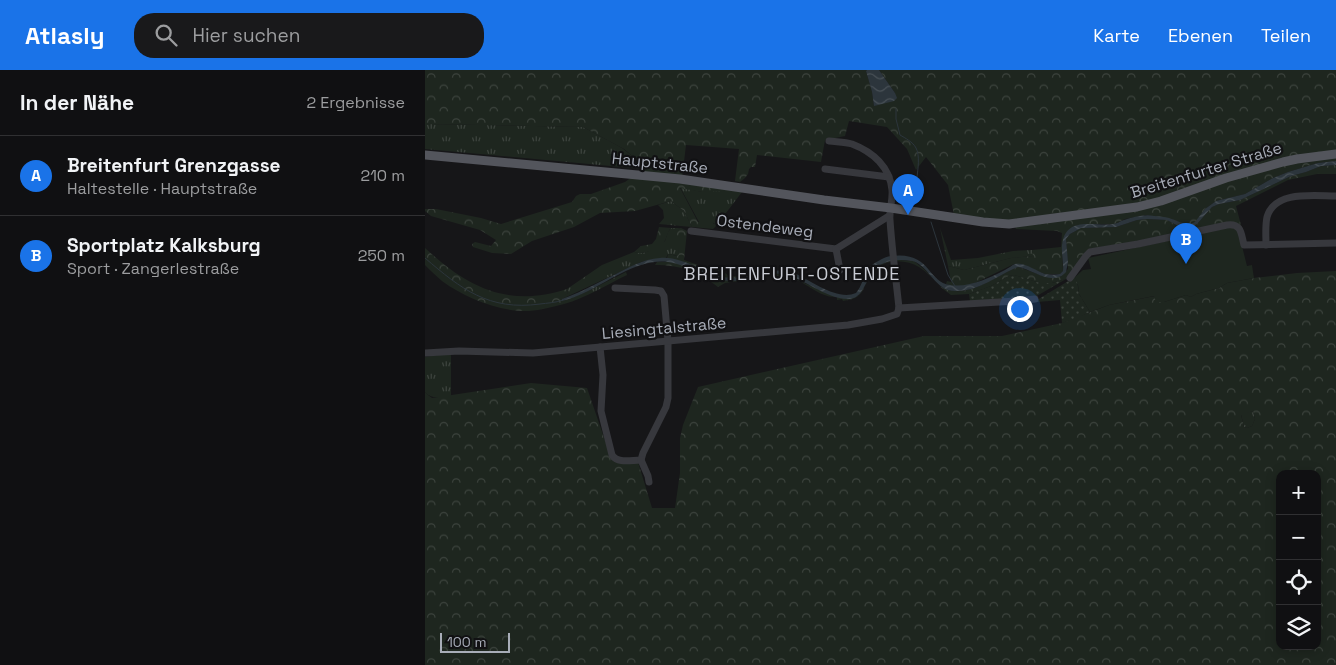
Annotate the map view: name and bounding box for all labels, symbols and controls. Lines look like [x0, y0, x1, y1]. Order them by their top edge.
search box [134, 13, 484, 58]
text: Atlasly [25, 20, 104, 51]
icon: search [152, 21, 180, 49]
text: Hier suchen [192, 23, 300, 48]
text: Karte [1093, 24, 1140, 47]
text: Ebenen [1168, 24, 1233, 47]
text: Teilen [1261, 24, 1311, 47]
text: In der Nähe [20, 89, 134, 116]
text: 2 Ergebnisse [306, 92, 405, 113]
street label: Breitenfurter Straße [1128, 137, 1284, 203]
street label: Hauptstraße [611, 148, 709, 178]
text: Breitenfurt Grenzgasse [67, 153, 281, 178]
text: A [31, 165, 41, 186]
text: 210 m [361, 165, 405, 186]
pin: A [892, 174, 924, 215]
text: Haltestelle · Hauptstraße [67, 178, 257, 199]
street label: Ostendeweg [715, 210, 815, 242]
pin: B [1170, 223, 1202, 264]
text: Sportplatz Kalksburg [67, 233, 261, 258]
text: B [31, 245, 41, 266]
text: 250 m [358, 245, 405, 266]
text: Sport · Zangerlestraße [67, 258, 239, 279]
district label: BREITENFURT-OSTENDE [684, 262, 900, 285]
your location [1007, 296, 1033, 322]
street label: Liesingtalstraße [601, 312, 727, 344]
map controls [1276, 470, 1321, 650]
button: + [1276, 470, 1321, 515]
button: − [1276, 515, 1321, 560]
button: locate [1276, 560, 1321, 605]
button: layers [1276, 605, 1321, 650]
scale bar [440, 630, 510, 653]
text: 100 m [447, 633, 486, 651]

